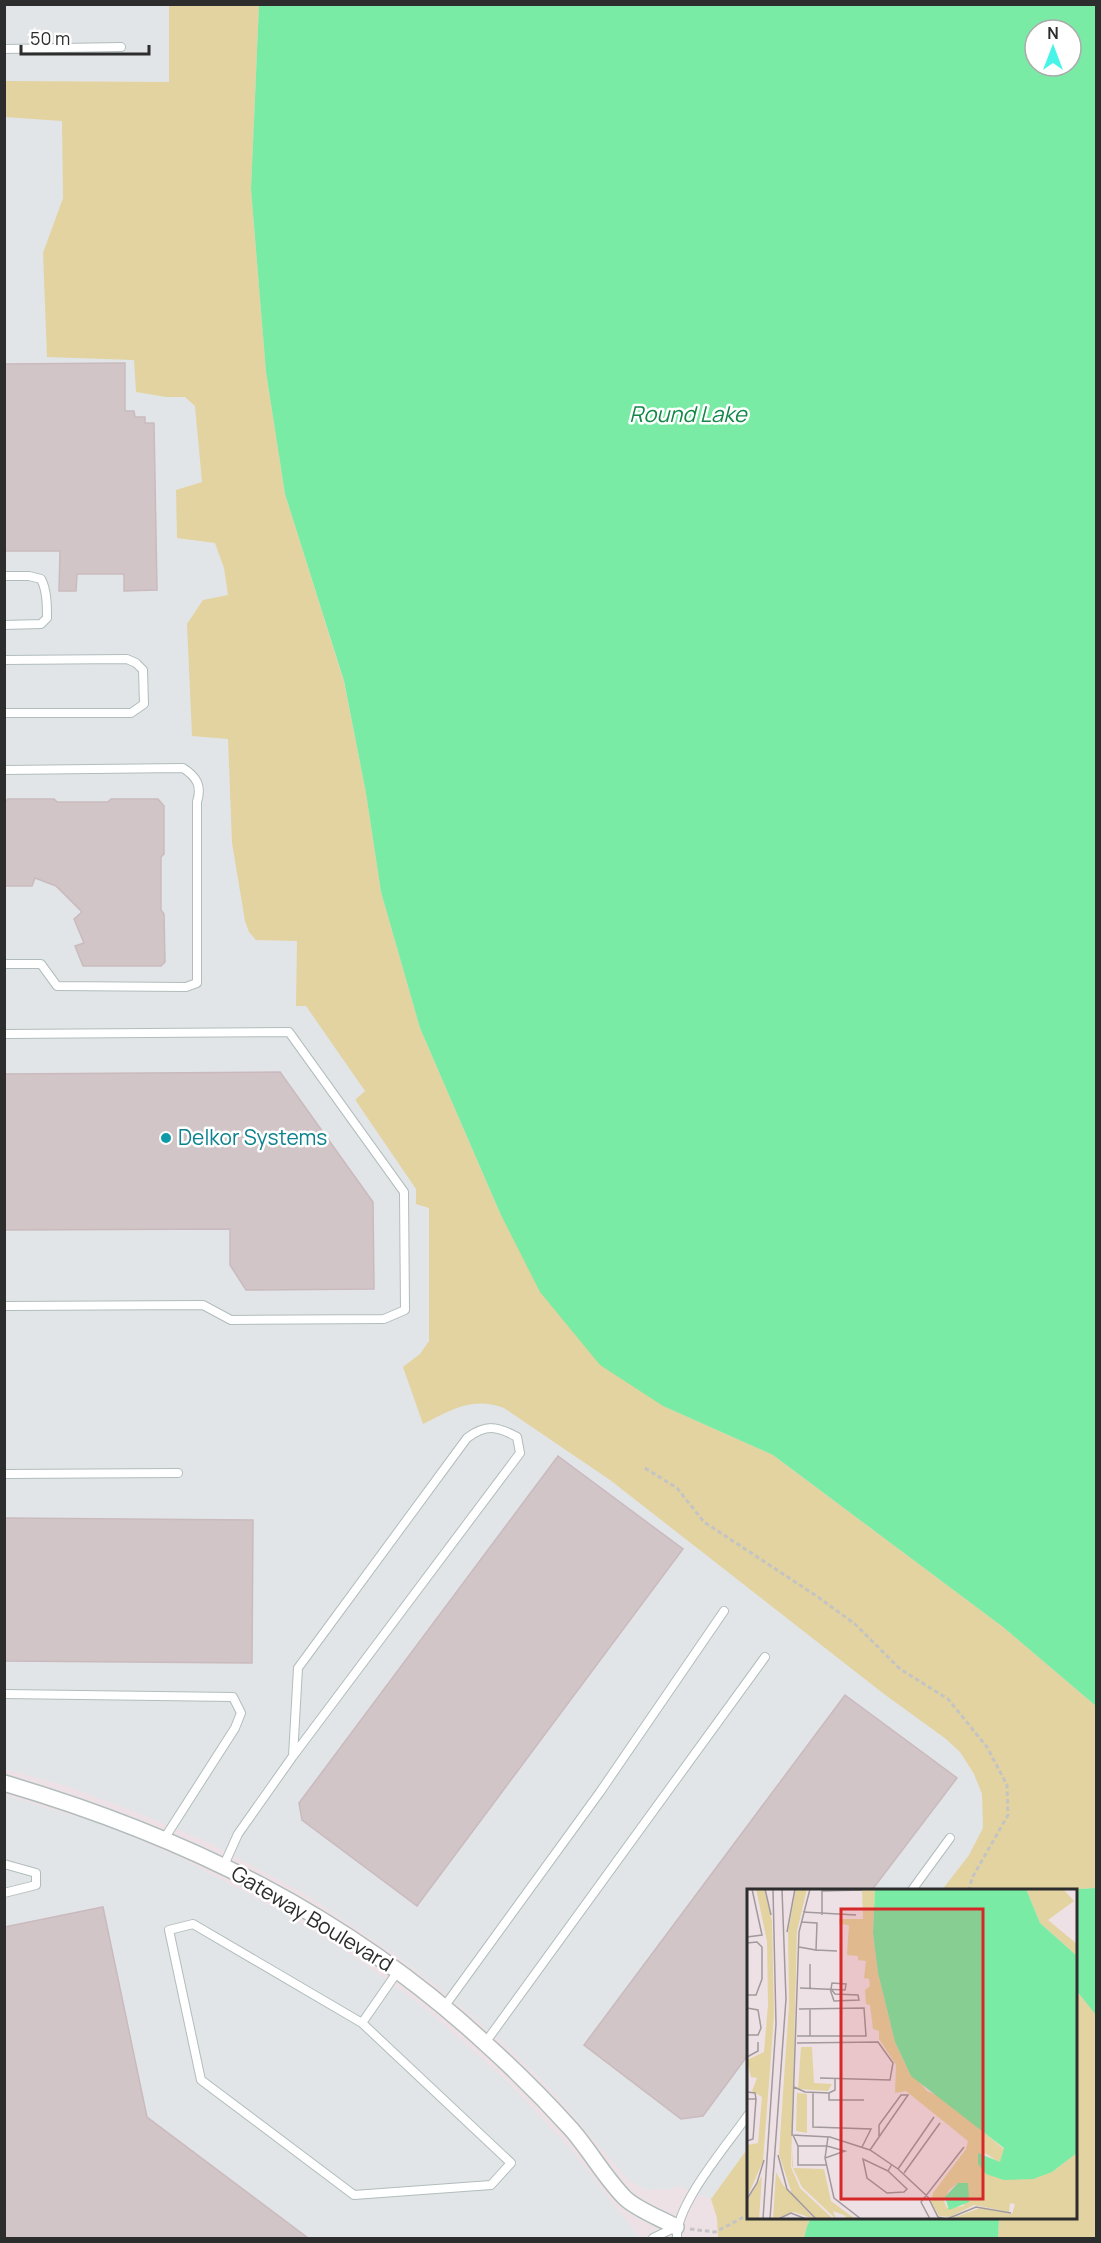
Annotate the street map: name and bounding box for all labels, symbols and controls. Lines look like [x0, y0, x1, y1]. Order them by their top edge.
scale bar [21, 18, 148, 56]
north arrow [1023, 18, 1083, 78]
text: N [1047, 22, 1059, 44]
text: 50 m [30, 26, 70, 50]
water label: Round Lake [629, 399, 748, 429]
place label: Delkor Systems [178, 1123, 327, 1151]
marker: Delkor Systems [159, 1131, 173, 1145]
street label: Gateway Boulevard [226, 1859, 399, 1978]
inset map [747, 1889, 1077, 2219]

